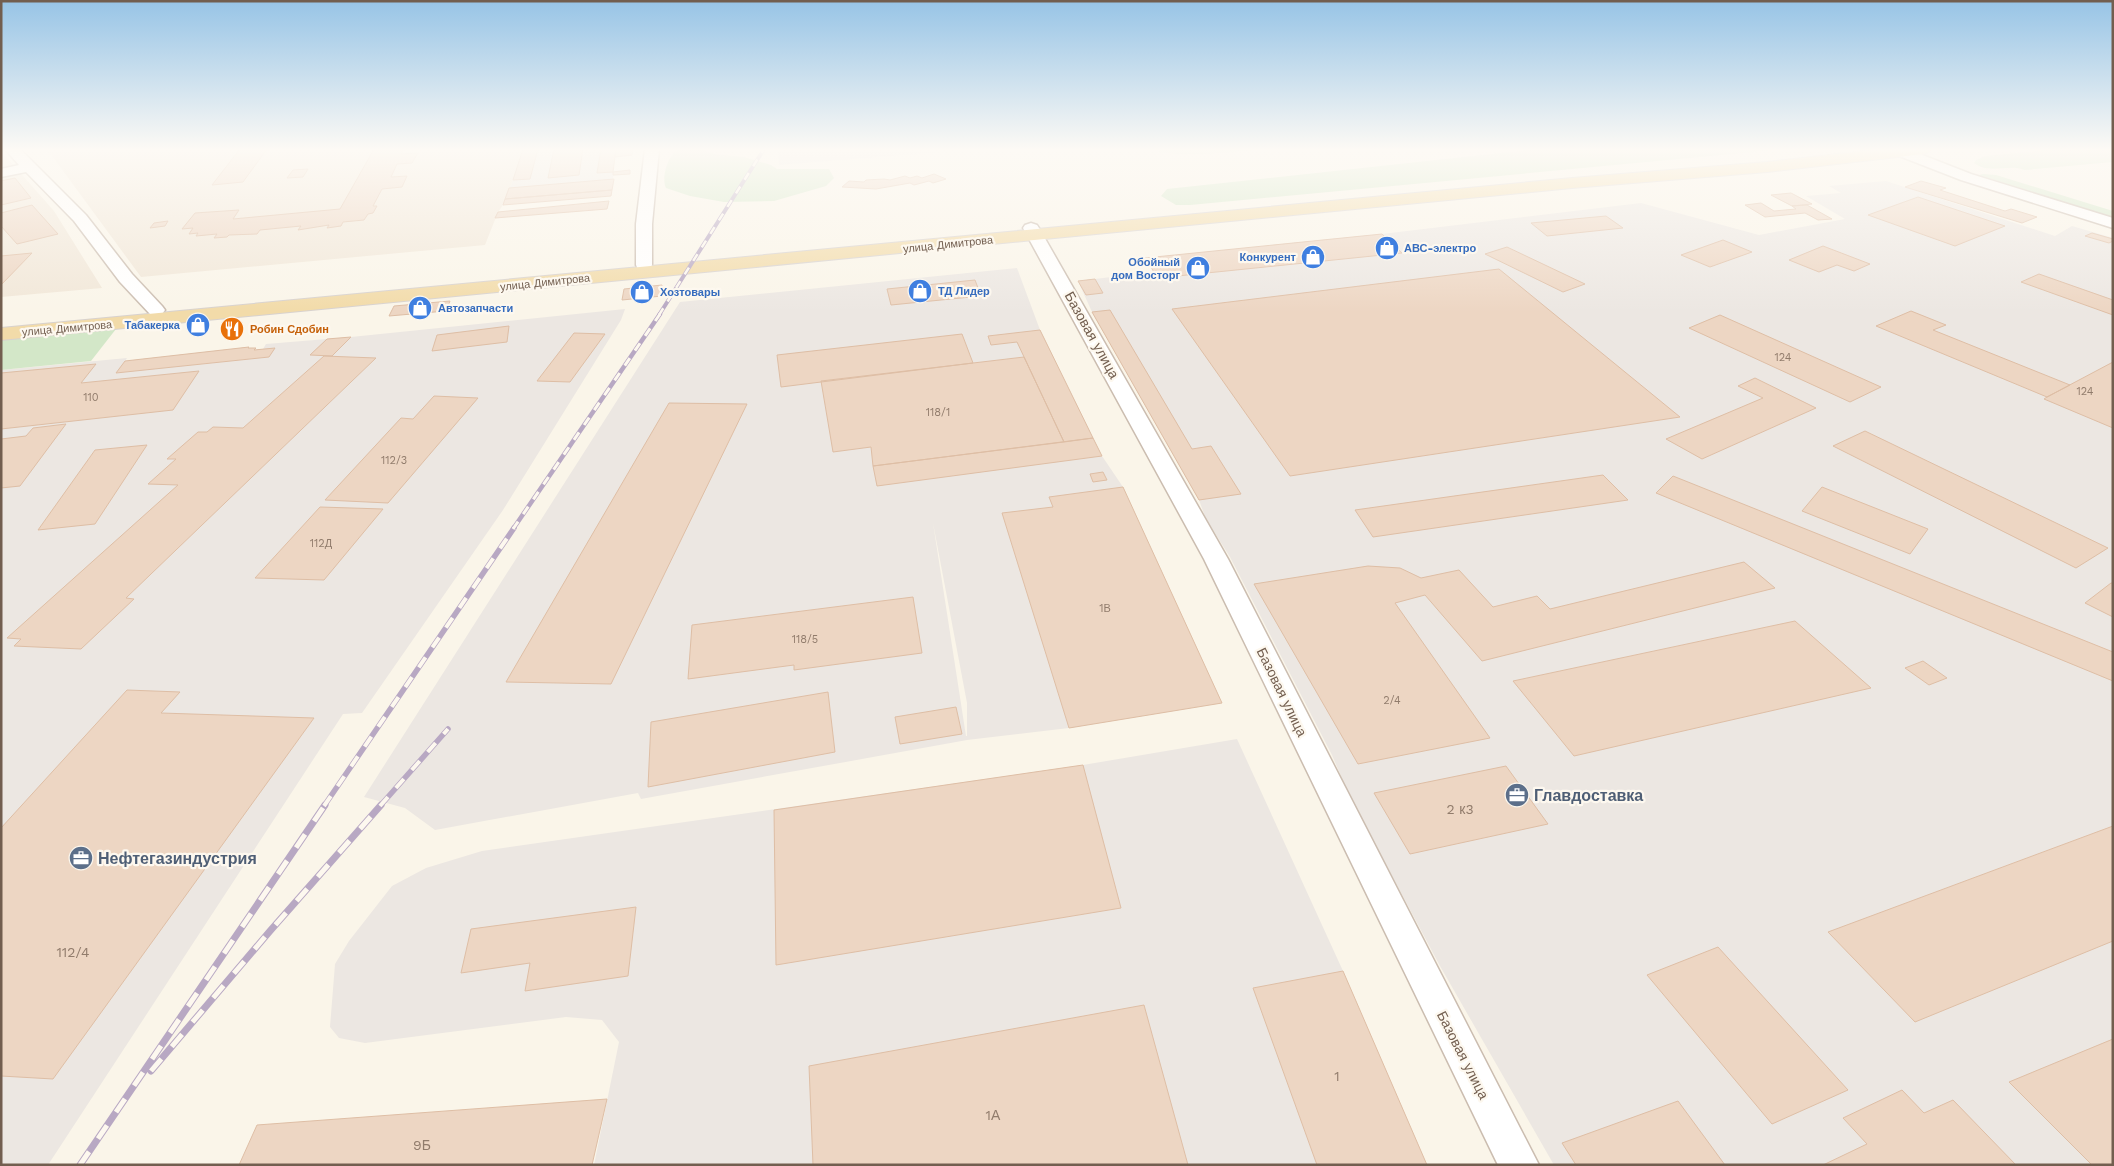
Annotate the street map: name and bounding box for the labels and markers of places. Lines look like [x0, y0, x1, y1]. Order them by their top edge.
shop icon: АВС-электро [1374, 235, 1400, 261]
place label: АВС-электро [1404, 242, 1477, 255]
shop icon: Конкурент [1300, 244, 1326, 270]
place label: Конкурент [1240, 251, 1297, 264]
shop icon: Обойный дом Восторг [1185, 255, 1211, 281]
place label: Обойный дом Восторг [1111, 256, 1180, 282]
shop icon: ТД Лидер [907, 278, 933, 304]
shop icon: Хозтовары [629, 279, 655, 305]
place label: ТД Лидер [938, 285, 990, 298]
place label: Хозтовары [660, 286, 720, 299]
shop icon: Автозапчасти [407, 295, 433, 321]
place label: Автозапчасти [438, 302, 513, 315]
shop icon: Табакерка [185, 312, 211, 338]
restaurant icon: Робин Сдобин [219, 316, 245, 342]
place label: Табакерка [125, 319, 181, 332]
place label: Робин Сдобин [250, 323, 329, 336]
office icon: Главдоставка [1504, 782, 1530, 808]
place label: Главдоставка [1534, 786, 1643, 805]
office icon: Нефтегазиндустрия [68, 845, 94, 871]
place label: Нефтегазиндустрия [98, 849, 257, 868]

